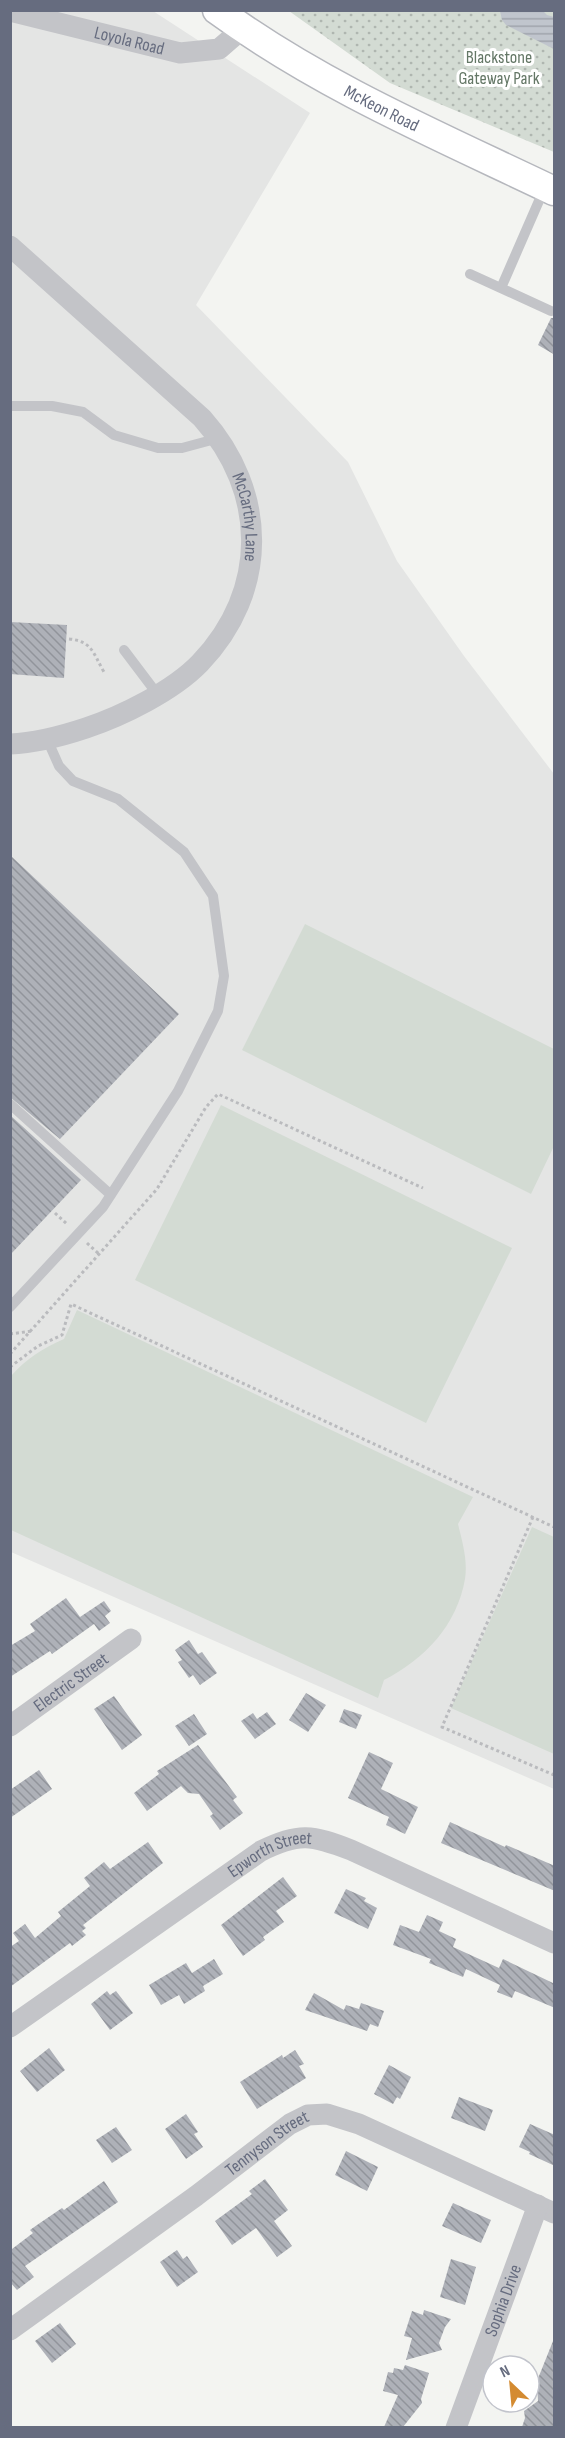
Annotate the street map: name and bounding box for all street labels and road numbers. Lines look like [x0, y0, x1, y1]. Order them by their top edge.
street label: Loyola Road [92, 22, 167, 59]
street label: McKeon Road [341, 80, 423, 136]
street label: McCarthy Lane [228, 470, 262, 563]
street label: Electric Street [29, 1648, 113, 1716]
street label: Epworth Street [223, 1827, 313, 1882]
street label: Tennyson Street [221, 2106, 313, 2180]
street label: Sophia Drive [480, 2262, 526, 2339]

